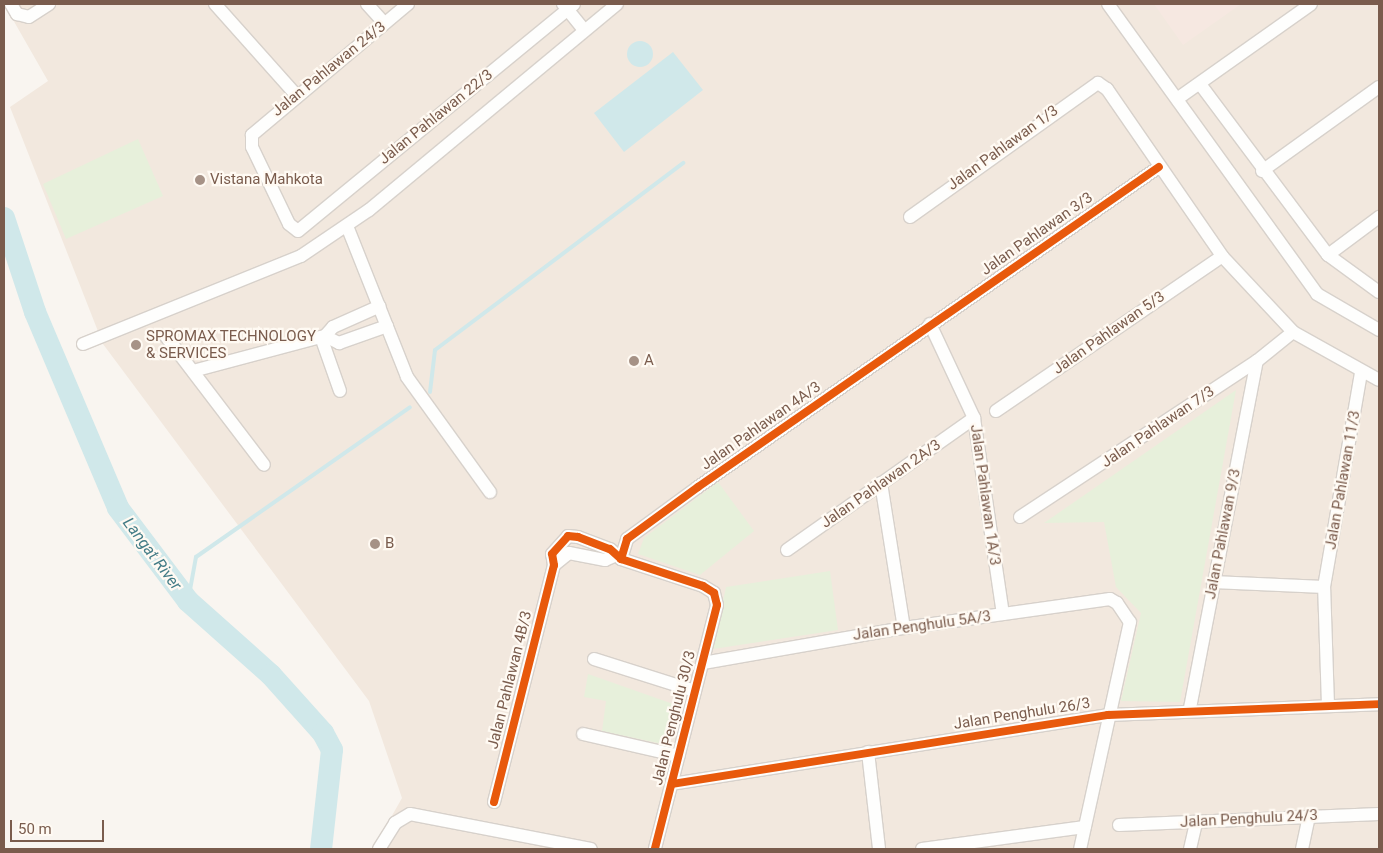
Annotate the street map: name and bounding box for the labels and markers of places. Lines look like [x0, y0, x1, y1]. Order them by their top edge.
place label: Vistana Mahkota [210, 171, 323, 189]
marker: Vistana Mahkota [194, 174, 206, 186]
place label: SPROMAX TECHNOLOGY & SERVICES [146, 327, 316, 362]
marker: SPROMAX TECHNOLOGY & SERVICES [130, 339, 142, 351]
place label: A [644, 352, 654, 370]
marker: A [628, 355, 640, 367]
place label: B [385, 535, 394, 553]
marker: B [369, 538, 381, 550]

